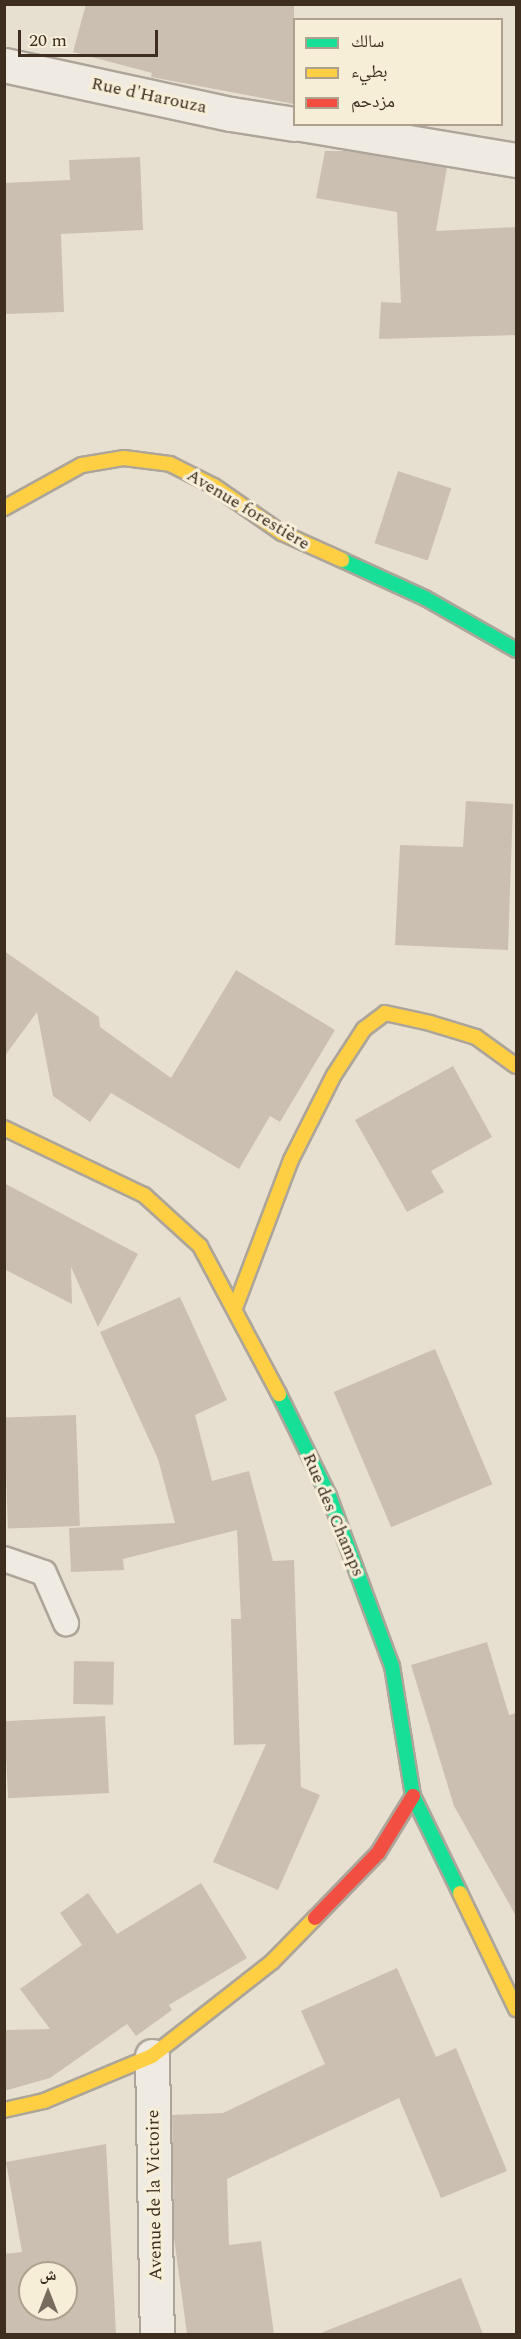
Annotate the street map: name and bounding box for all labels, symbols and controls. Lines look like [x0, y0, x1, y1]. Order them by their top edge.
scale bar [21, 18, 160, 56]
legend [293, 18, 503, 126]
text: 20 m [29, 27, 67, 54]
text: سالك [351, 28, 384, 55]
text: بطيء [351, 58, 388, 85]
street label: Rue d'Harouza [89, 73, 209, 119]
text: مزدحم [351, 88, 395, 115]
street label: Avenue forestière [183, 465, 313, 555]
street label: Rue des Champs [297, 1450, 369, 1580]
street label: Avenue de la Victoire [143, 2109, 167, 2281]
north arrow [18, 2261, 78, 2321]
text: ش [40, 2263, 56, 2287]

